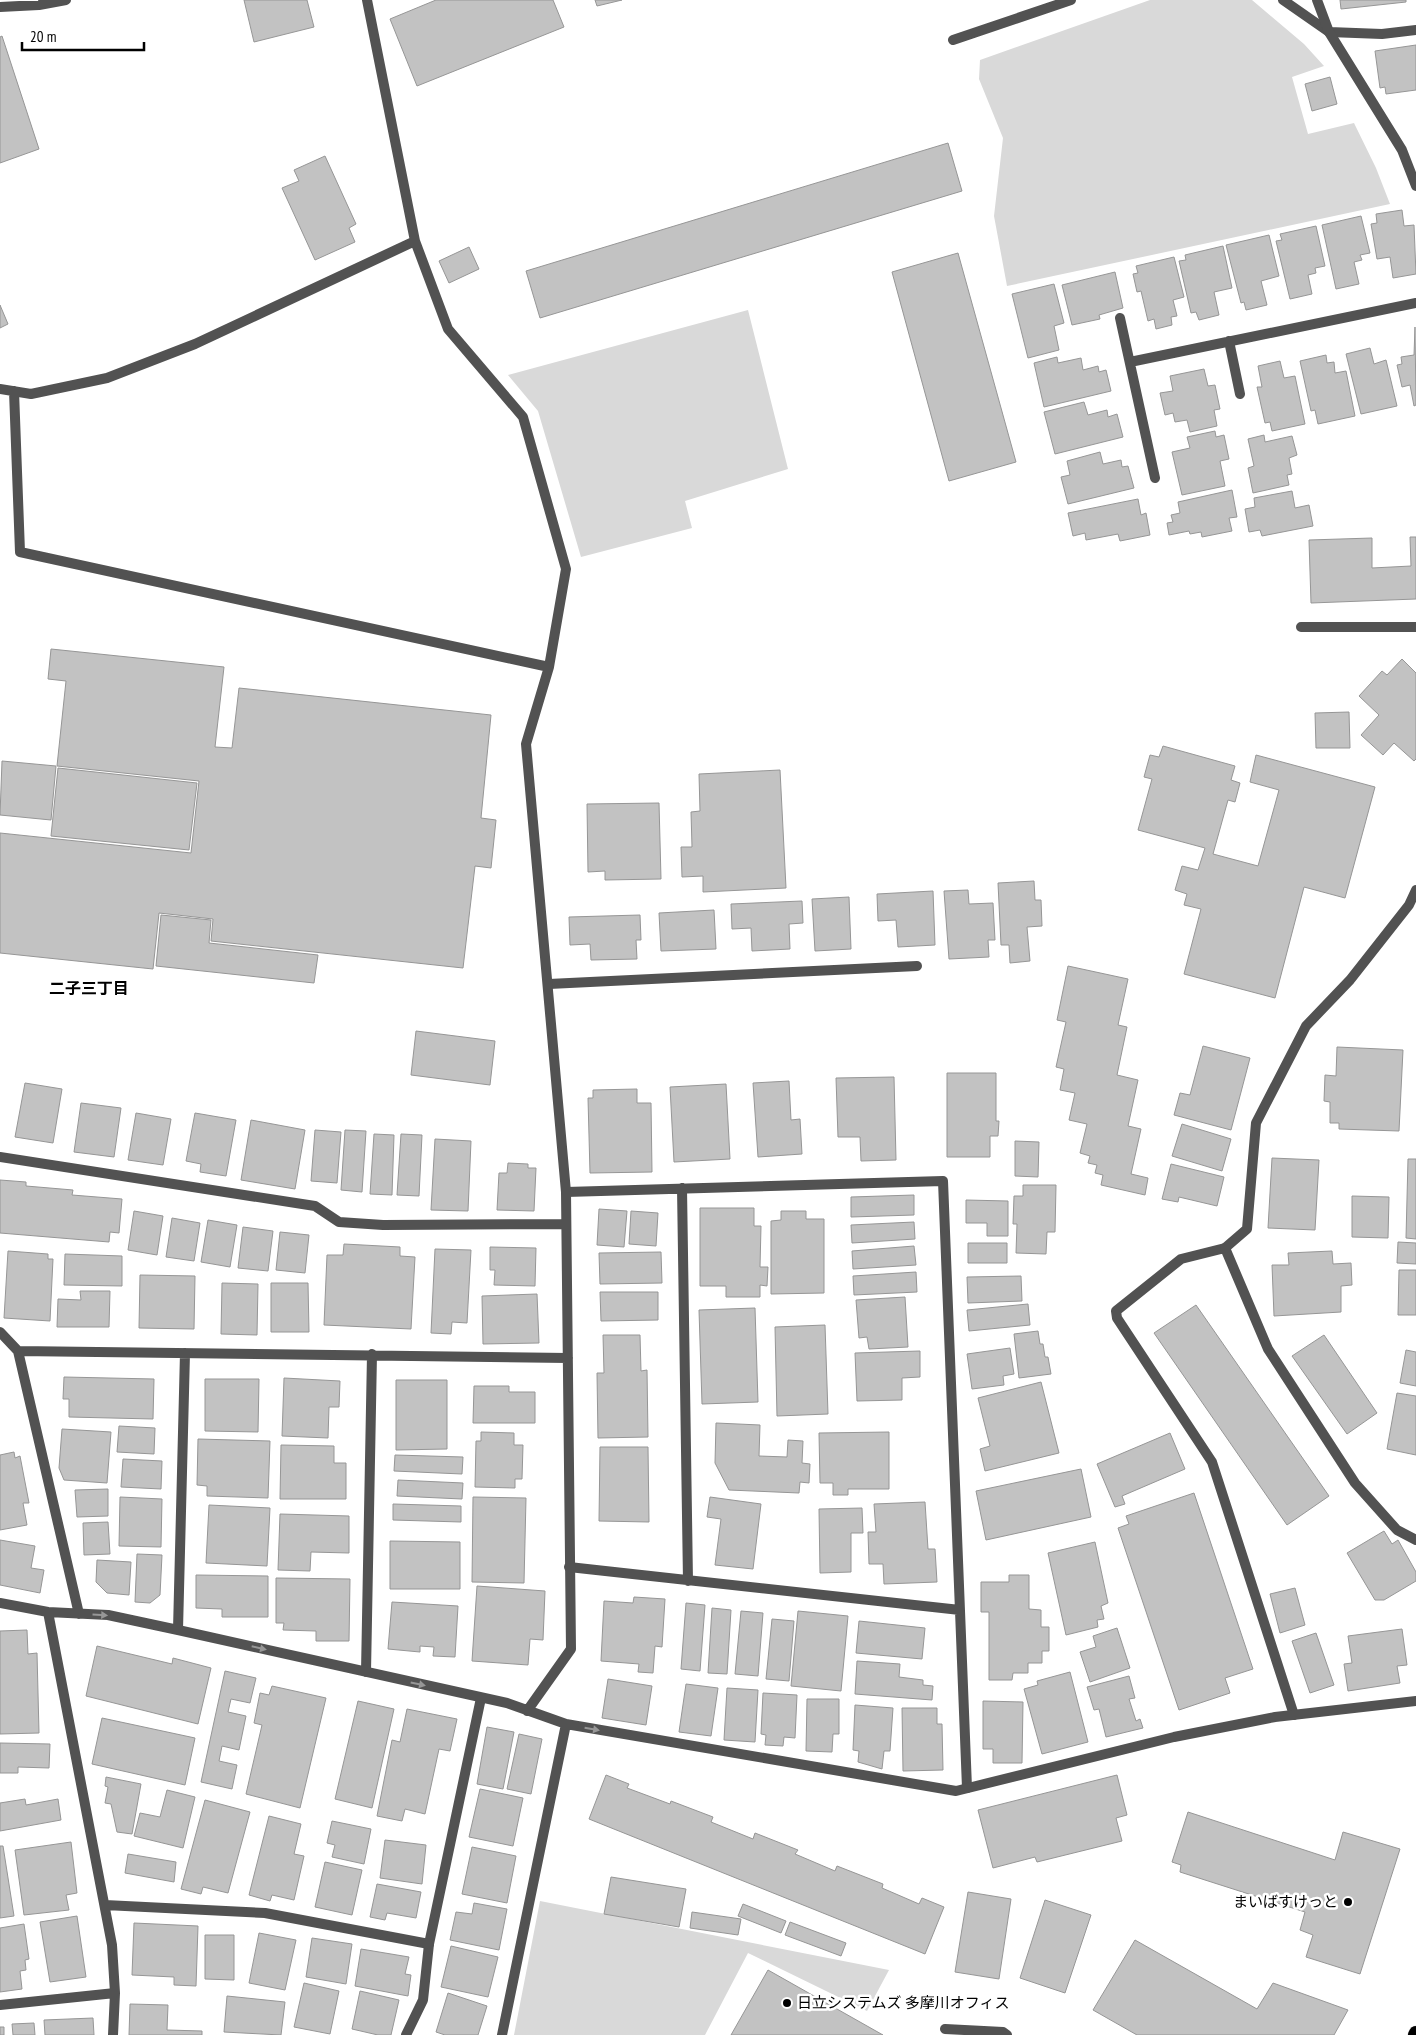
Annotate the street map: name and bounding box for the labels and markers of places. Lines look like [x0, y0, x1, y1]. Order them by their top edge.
place label: まいばすけっと [1233, 1892, 1338, 1911]
marker: まいばすけっと [1342, 1896, 1354, 1908]
place label: 日立システムズ 多摩川オフィス [797, 1993, 1009, 2012]
marker: 日立システムズ 多摩川オフィス [781, 1997, 793, 2009]

